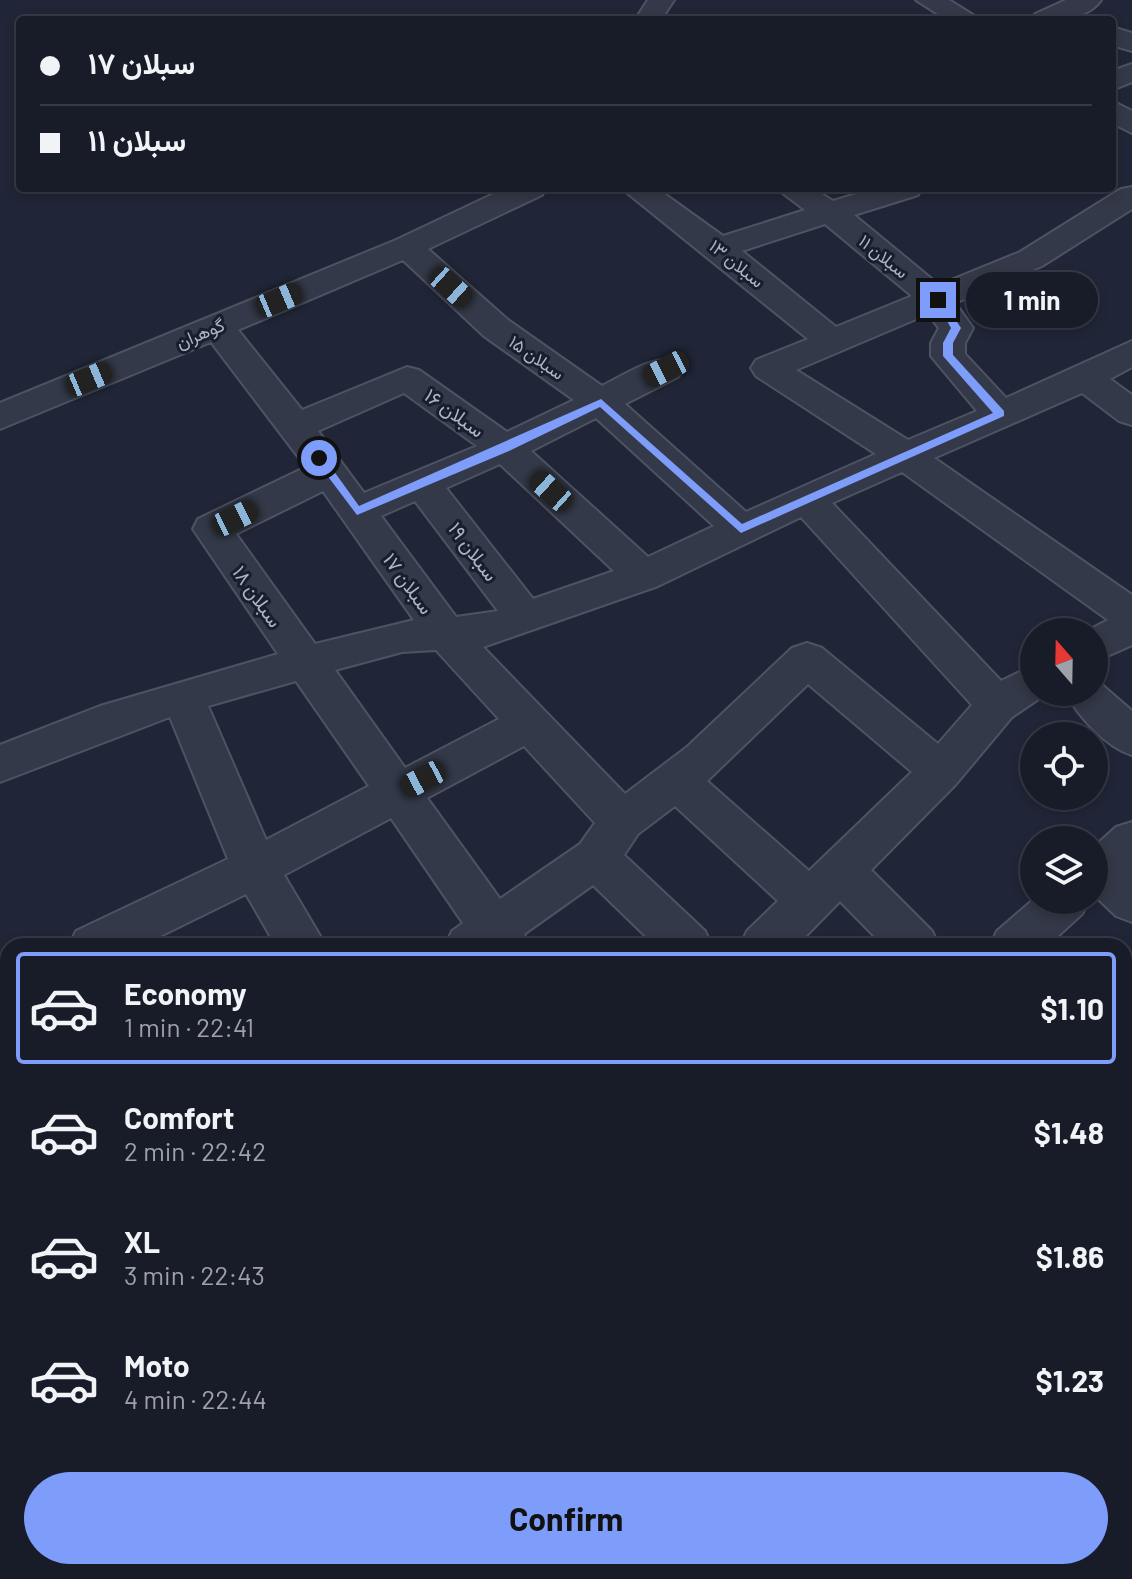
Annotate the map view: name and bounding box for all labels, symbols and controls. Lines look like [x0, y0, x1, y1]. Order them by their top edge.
text: سبلان ۱۷ [88, 44, 195, 80]
text: سبلان ۱۱ [88, 121, 186, 157]
street label: سبلان ۱۱ [855, 229, 913, 283]
street label: سبلان ۱۳ [705, 234, 769, 292]
car [425, 262, 477, 312]
callout: 1 min [966, 272, 1098, 328]
car [252, 280, 306, 320]
route end [920, 282, 956, 318]
text: 1 min [1004, 284, 1060, 315]
street label: گوهران [172, 313, 228, 354]
street label: سبلان ۱۵ [505, 330, 569, 384]
car [639, 347, 693, 391]
car [62, 359, 116, 399]
street label: سبلان ۱۶ [420, 382, 489, 442]
route start [301, 440, 337, 476]
car [525, 466, 577, 516]
car [208, 497, 262, 539]
street label: سبلان ۱۹ [443, 517, 504, 586]
street label: سبلان ۱۷ [378, 548, 439, 619]
street label: سبلان ۱۸ [227, 561, 288, 632]
north arrow [1020, 618, 1108, 706]
map controls [1020, 618, 1108, 914]
button: locate [1020, 722, 1108, 810]
car [396, 757, 450, 801]
button: layers [1020, 826, 1108, 914]
icon: car [28, 972, 100, 1044]
text: Economy [124, 975, 247, 1011]
text: $1.10 [1040, 990, 1104, 1026]
text: 1 min · 22:41 [124, 1011, 254, 1042]
icon: car [28, 1096, 100, 1168]
text: Comfort [124, 1099, 234, 1135]
text: $1.48 [1034, 1114, 1104, 1150]
text: 2 min · 22:42 [124, 1135, 266, 1166]
icon: car [28, 1220, 100, 1292]
text: XL [124, 1223, 160, 1259]
text: $1.86 [1036, 1238, 1104, 1274]
text: 3 min · 22:43 [124, 1259, 265, 1290]
icon: car [28, 1344, 100, 1416]
text: Moto [124, 1347, 190, 1383]
text: $1.23 [1036, 1362, 1104, 1398]
text: 4 min · 22:44 [124, 1383, 267, 1414]
button: Confirm [24, 1472, 1108, 1564]

